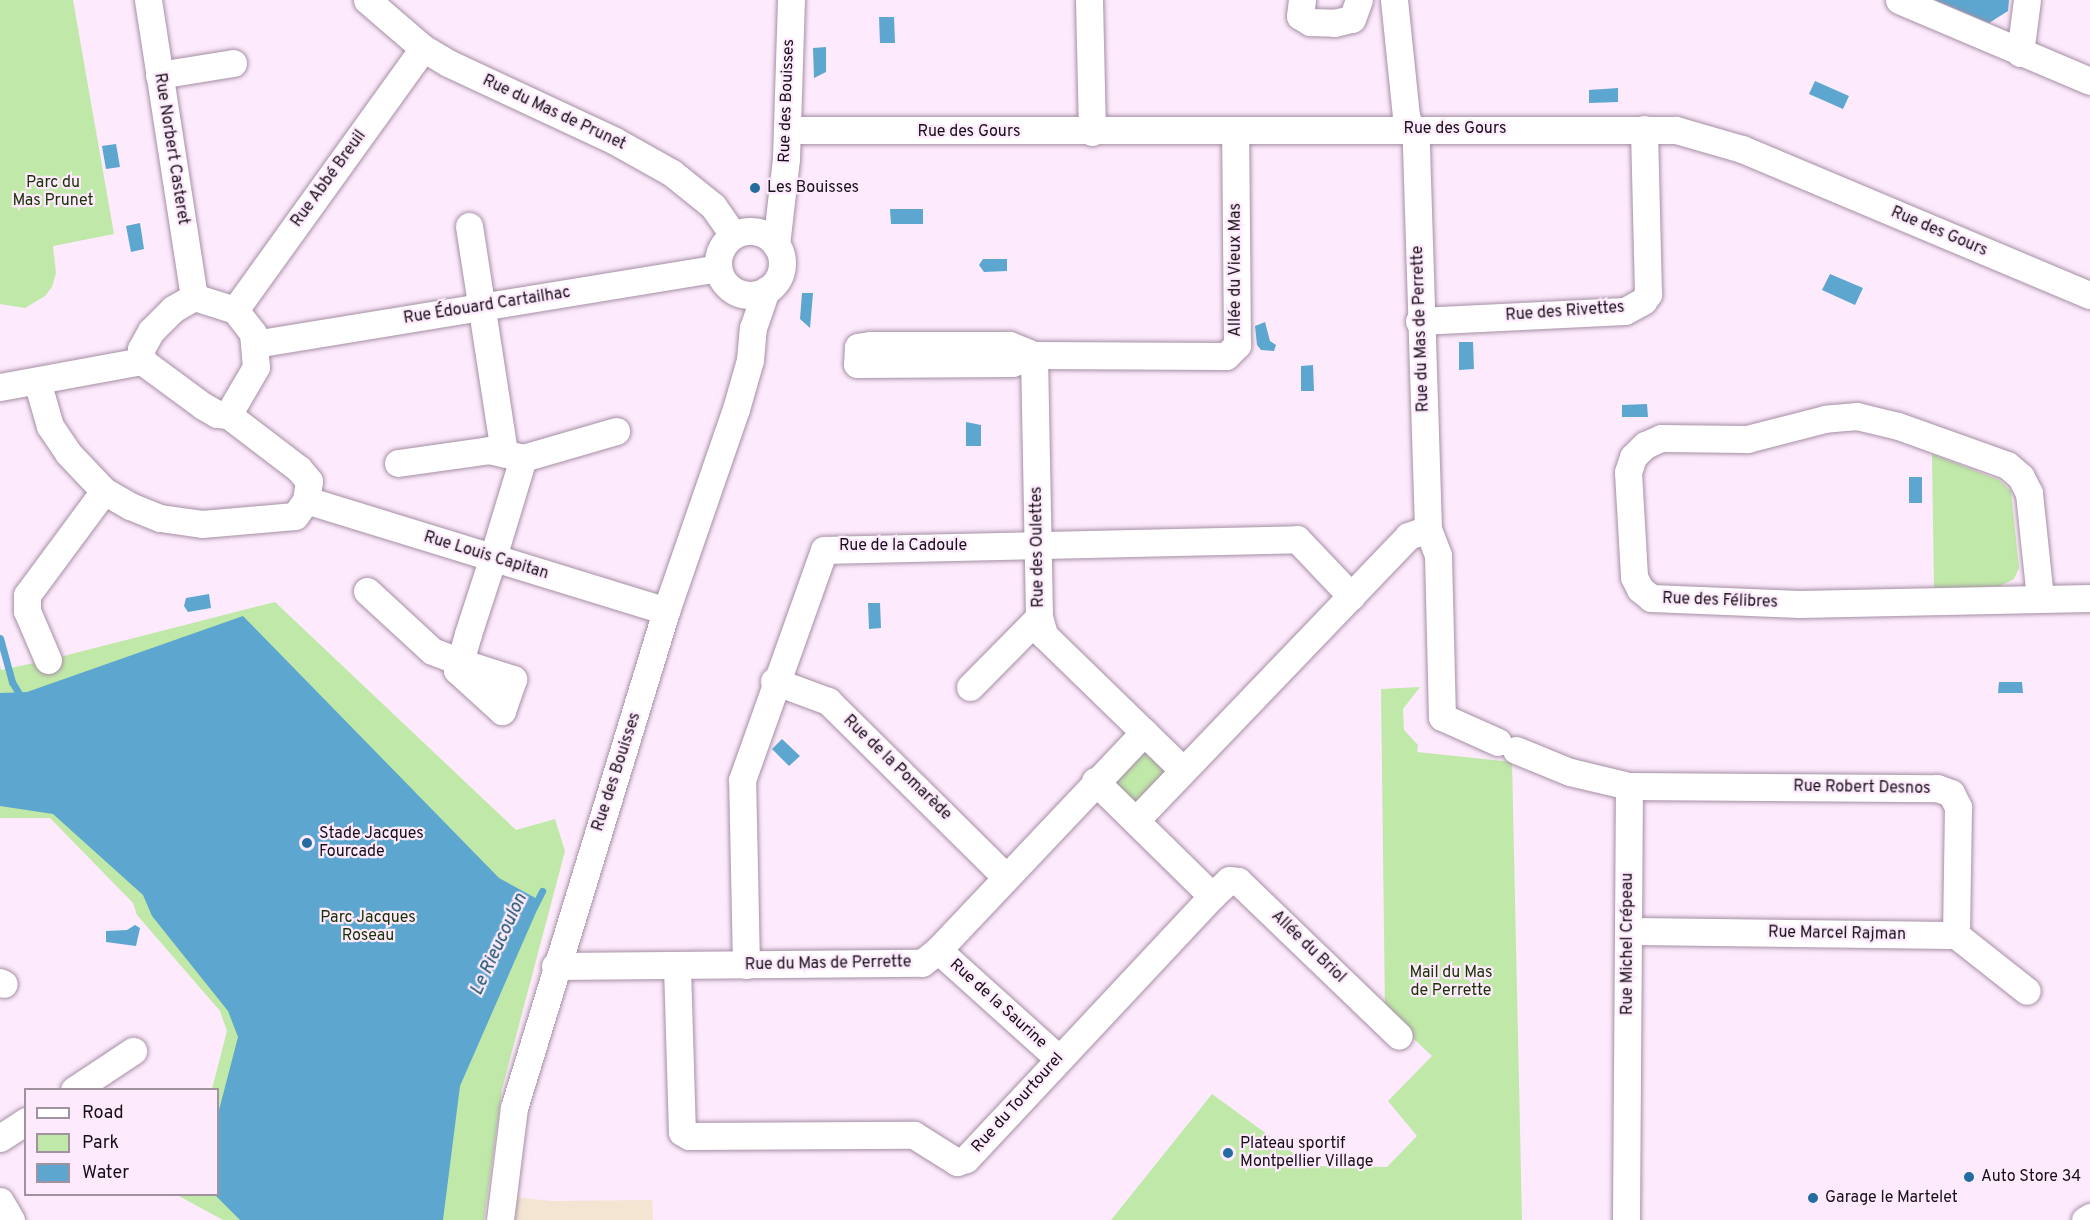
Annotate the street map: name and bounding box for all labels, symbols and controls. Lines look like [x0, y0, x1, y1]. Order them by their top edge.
street label: Rue des Bouisses [775, 39, 799, 163]
street label: Rue du Mas de Prunet [479, 71, 629, 155]
street label: Rue Norbert Casteret [150, 72, 192, 226]
street label: Rue des Gours [1403, 119, 1507, 139]
street label: Rue des Gours [917, 122, 1021, 142]
street label: Rue Abbé Breuil [287, 127, 371, 231]
park label: Parc du Mas Prunet [12, 173, 94, 211]
place label: Les Bouisses [767, 178, 859, 198]
marker: Les Bouisses [748, 181, 762, 195]
street label: Allée du Vieux Mas [1226, 203, 1246, 337]
street label: Rue des Gours [1888, 203, 1990, 261]
street label: Rue du Mas de Perrette [1409, 245, 1433, 413]
street label: Rue Édouard Cartailhac [402, 283, 572, 329]
street label: Rue des Rivettes [1505, 298, 1625, 326]
street label: Rue des Oulettes [1027, 486, 1049, 608]
street label: Rue Louis Capitan [421, 528, 551, 584]
street label: Rue de la Cadoule [839, 536, 967, 556]
street label: Rue des Félibres [1662, 589, 1778, 613]
street label: Rue des Bouisses [589, 710, 645, 834]
street label: Rue de la Pomarède [839, 711, 955, 825]
street label: Rue Robert Desnos [1793, 777, 1931, 799]
place label: Stade Jacques Fourcade [319, 824, 424, 862]
marker: Stade Jacques Fourcade [300, 836, 314, 850]
street label: Rue Michel Crépeau [1618, 873, 1638, 1015]
water label: Le Rieucoulon [467, 891, 533, 999]
street label: Allée du Briol [1267, 907, 1349, 987]
park label: Parc Jacques Roseau [320, 908, 416, 946]
street label: Rue Marcel Rajman [1768, 923, 1906, 945]
street label: Rue du Mas de Perrette [745, 953, 911, 975]
street label: Rue de la Saurine [945, 955, 1051, 1053]
park label: Mail du Mas de Perrette [1410, 963, 1492, 1001]
street label: Rue du Tourtourel [968, 1049, 1068, 1157]
legend [24, 1088, 219, 1196]
text: Road [82, 1102, 124, 1125]
text: Park [82, 1132, 119, 1155]
place label: Plateau sportif Montpellier Village [1240, 1134, 1374, 1172]
marker: Plateau sportif Montpellier Village [1221, 1146, 1235, 1160]
text: Water [82, 1162, 129, 1185]
place label: Auto Store 34 [1981, 1167, 2081, 1187]
marker: Auto Store 34 [1962, 1170, 1976, 1184]
place label: Garage le Martelet [1825, 1188, 1958, 1208]
marker: Garage le Martelet [1806, 1191, 1820, 1205]

